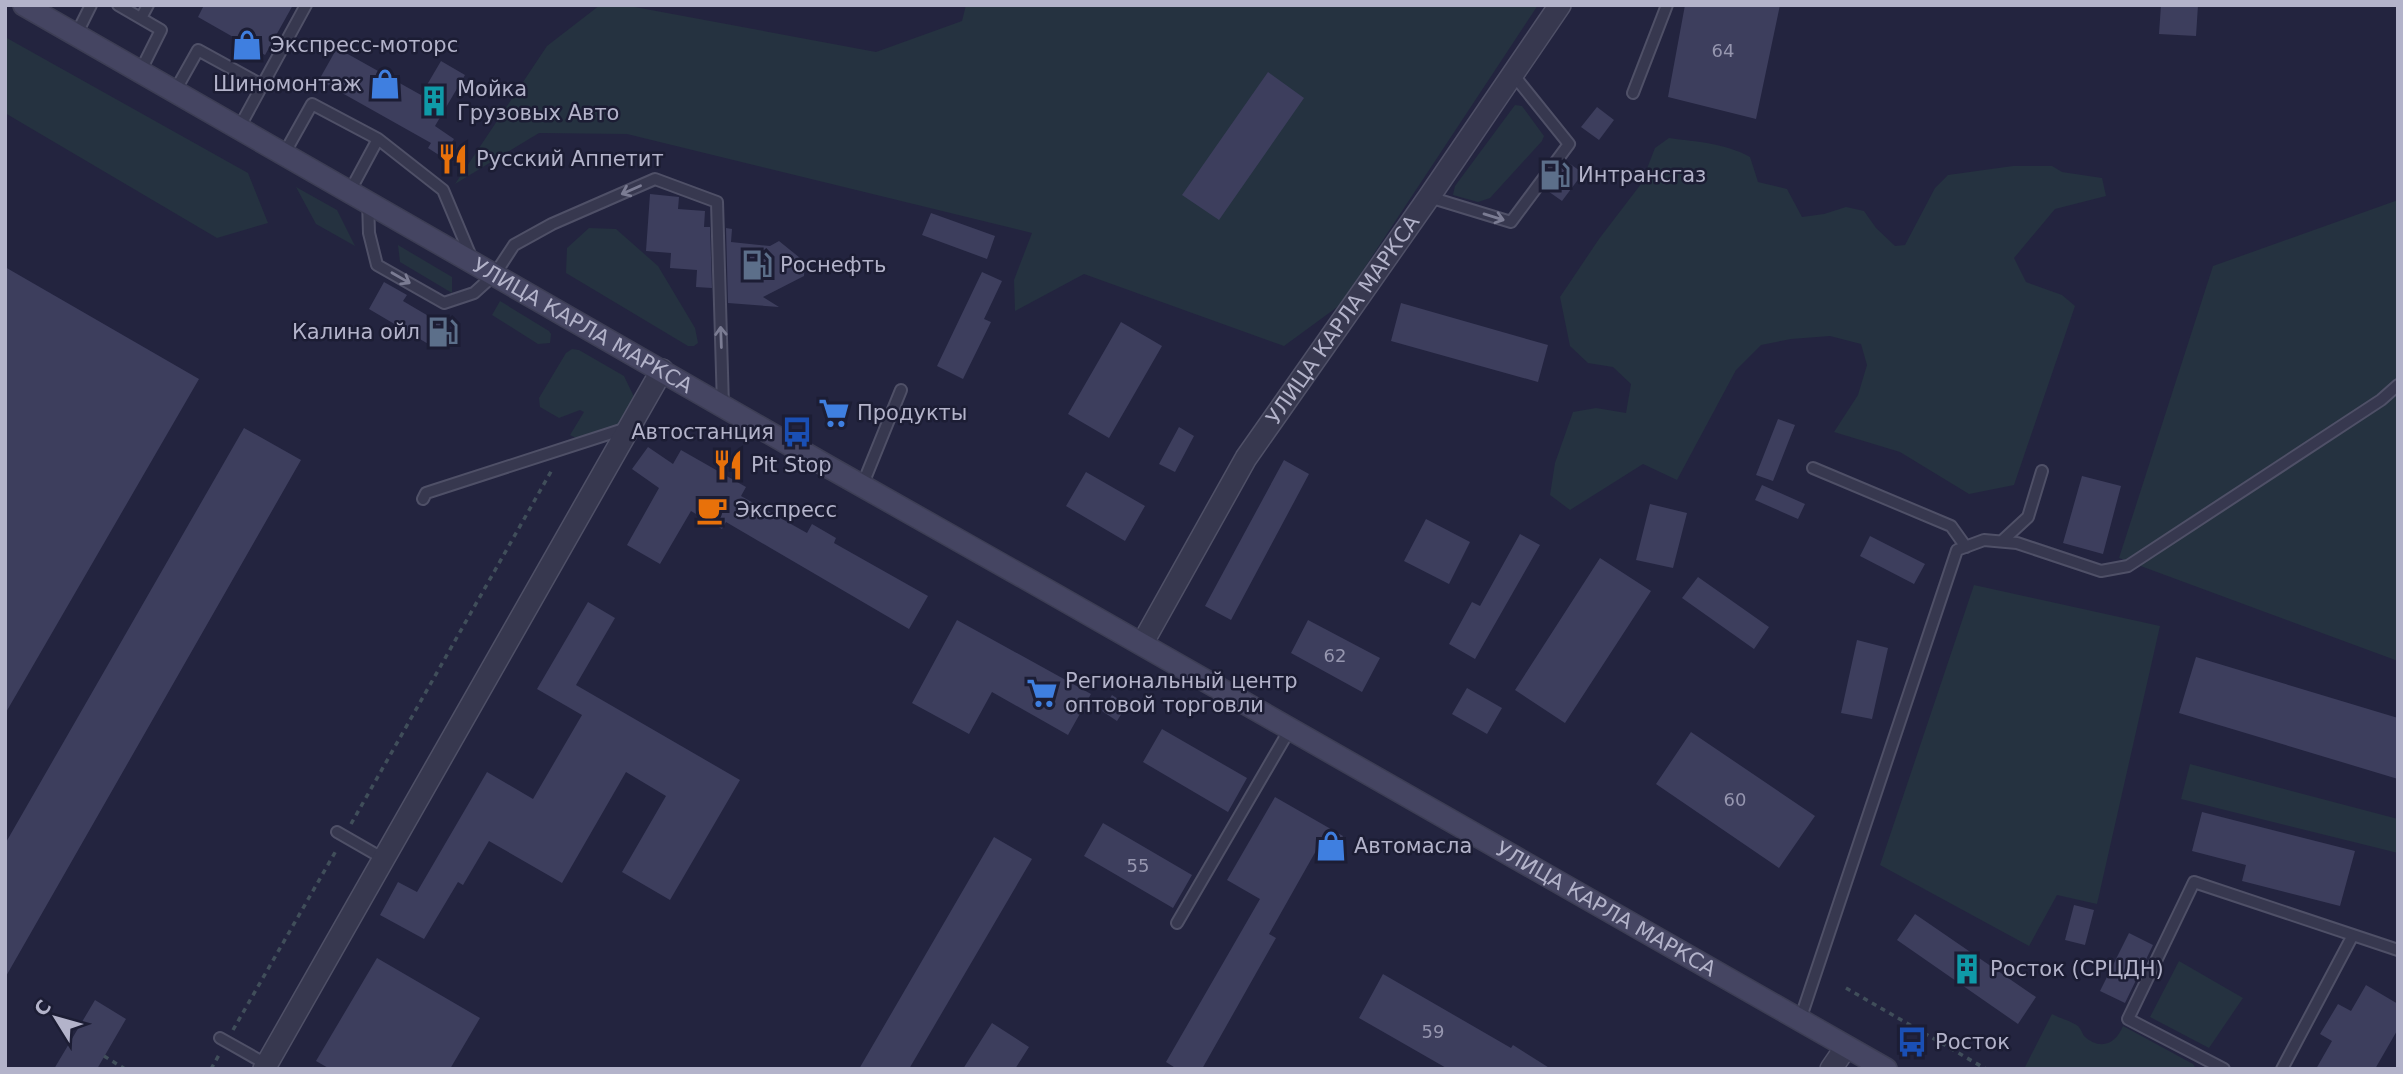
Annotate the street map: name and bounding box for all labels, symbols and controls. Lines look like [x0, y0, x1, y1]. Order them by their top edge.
shop icon: Экспресс-моторс [230, 28, 264, 62]
place label: Экспресс-моторс [270, 33, 458, 57]
house number: 64 [1712, 40, 1734, 61]
shop icon: Шиномонтаж [368, 67, 402, 101]
place label: Шиномонтаж [213, 72, 362, 96]
place label: Мойка Грузовых Авто [457, 77, 619, 125]
building icon: Мойка Грузовых Авто [417, 84, 451, 118]
restaurant icon: Русский Аппетит [436, 142, 470, 176]
place label: Русский Аппетит [476, 147, 664, 171]
fuel station icon: Интрансгаз [1538, 158, 1572, 192]
place label: Интрансгаз [1578, 163, 1706, 187]
one-way arrow [621, 184, 642, 197]
street label: УЛИЦА КАРЛА МАРКСА [1261, 210, 1425, 429]
one-way arrow [1483, 212, 1505, 225]
fuel station icon: Роснефть [740, 248, 774, 282]
street label: УЛИЦА КАРЛА МАРКСА [468, 253, 697, 399]
place label: Роснефть [780, 253, 886, 277]
one-way arrow [391, 272, 411, 286]
fuel station icon: Калина ойл [426, 315, 460, 349]
place label: Калина ойл [292, 320, 420, 344]
one-way arrow [714, 326, 727, 349]
supermarket icon: Продукты [817, 396, 851, 430]
place label: Продукты [857, 401, 967, 425]
bus stop icon: Автостанция [780, 415, 814, 449]
place label: Автостанция [631, 420, 774, 444]
restaurant icon: Pit Stop [711, 448, 745, 482]
place label: Pit Stop [751, 453, 832, 477]
cafe icon: Экспресс [695, 493, 729, 527]
place label: Экспресс [735, 498, 837, 522]
house number: 62 [1324, 645, 1346, 666]
place label: Региональный центр оптовой торговли [1065, 669, 1298, 717]
supermarket icon: Региональный центр оптовой торговли [1025, 676, 1059, 710]
house number: 60 [1724, 789, 1746, 810]
shop icon: Автомасла [1314, 829, 1348, 863]
place label: Автомасла [1354, 834, 1472, 858]
street label: УЛИЦА КАРЛА МАРКСА [1491, 837, 1721, 982]
house number: 55 [1127, 855, 1149, 876]
building icon: Росток (СРЦДН) [1950, 952, 1984, 986]
place label: Росток (СРЦДН) [1990, 957, 2164, 981]
north arrow [21, 983, 91, 1053]
text: С [29, 996, 55, 1020]
house number: 59 [1422, 1021, 1444, 1042]
bus stop icon: Росток [1895, 1025, 1929, 1059]
place label: Росток [1935, 1030, 2010, 1054]

